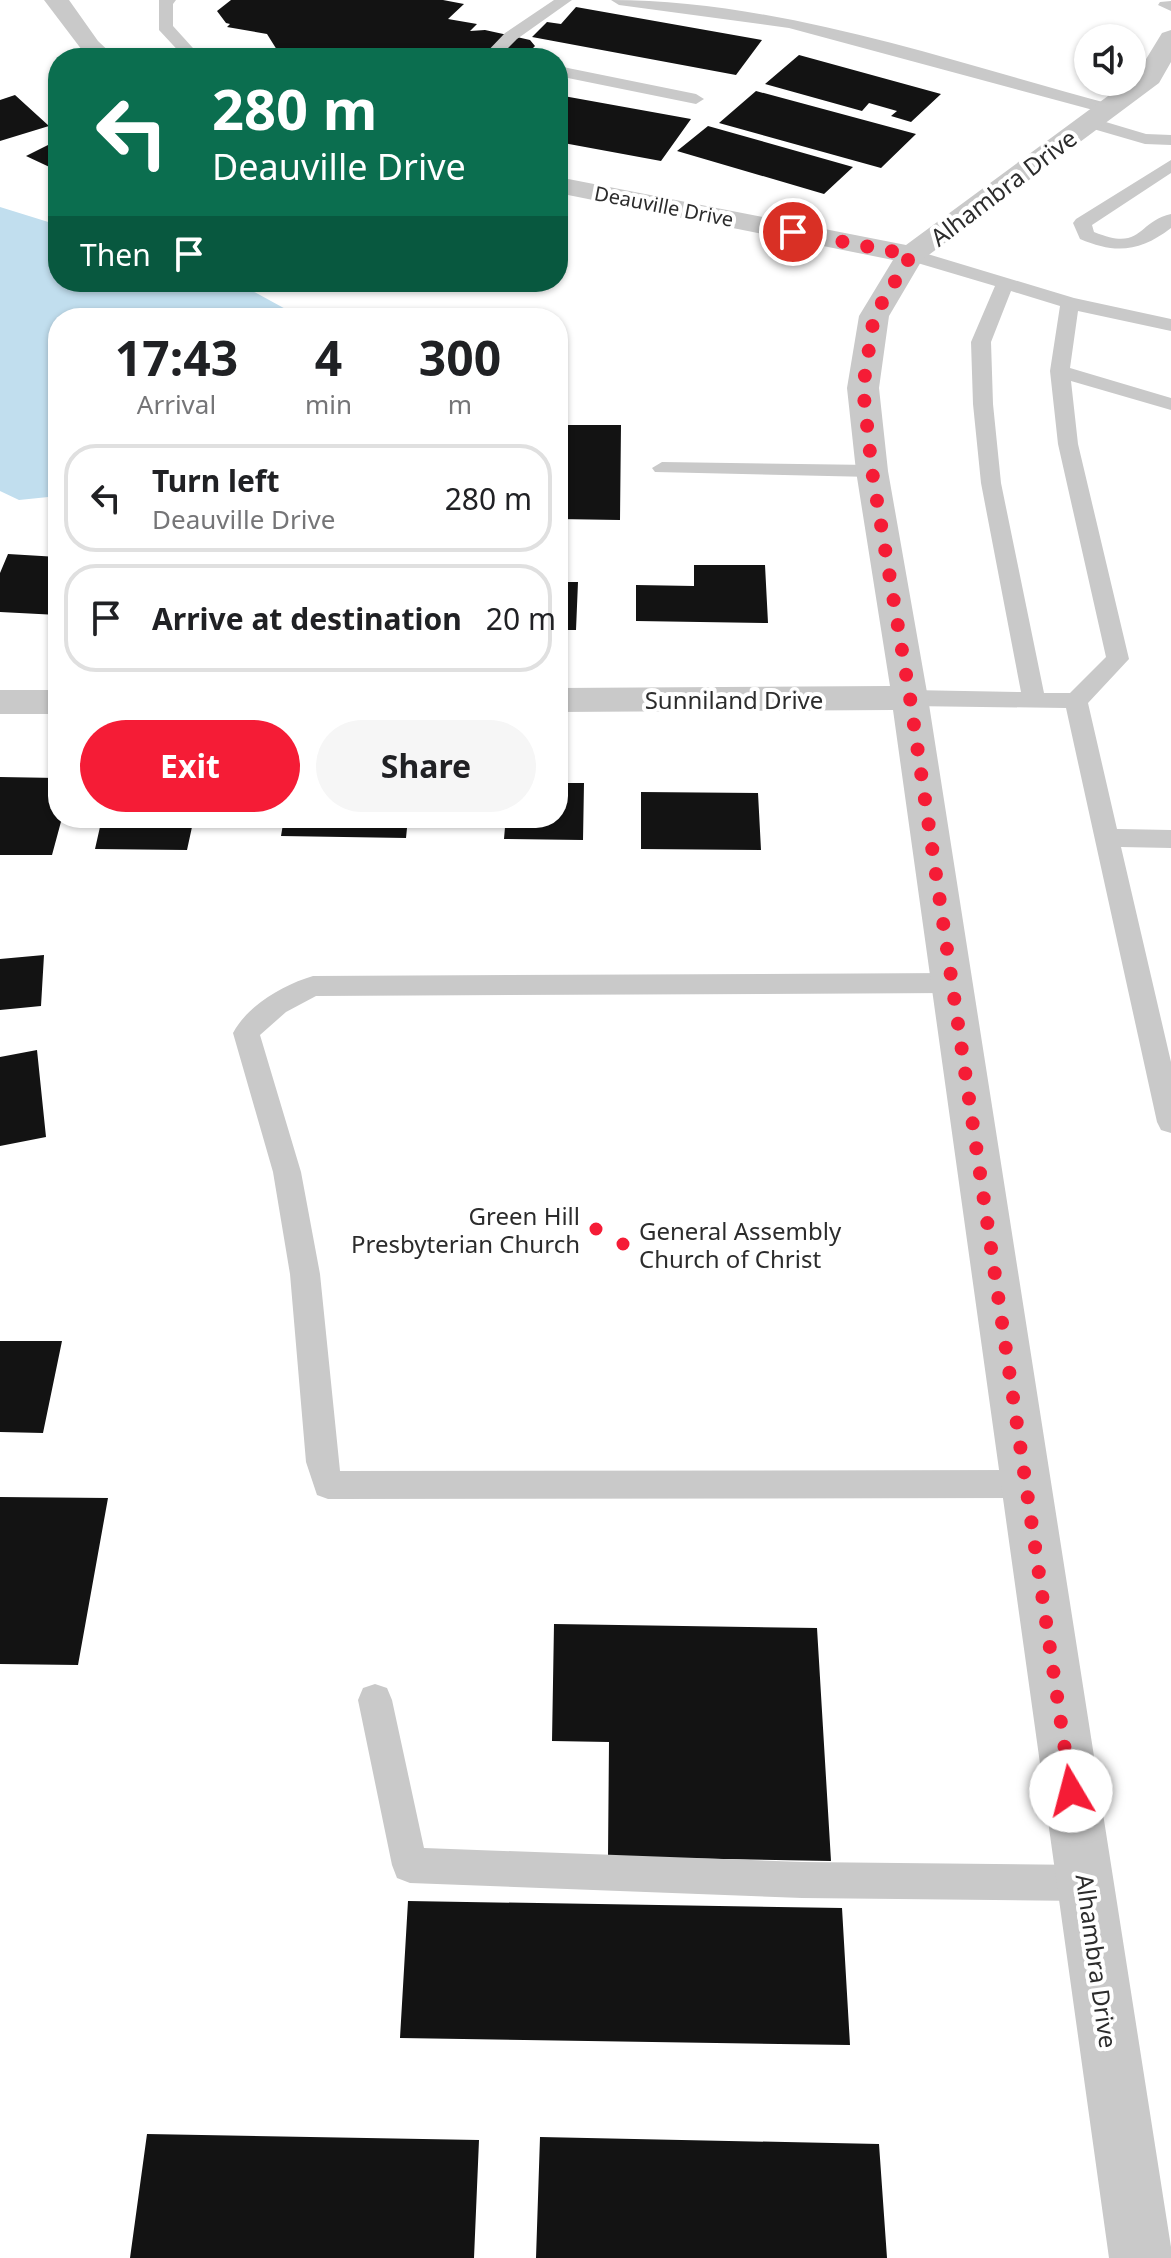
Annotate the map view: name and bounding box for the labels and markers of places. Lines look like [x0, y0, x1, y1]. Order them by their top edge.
pin [759, 198, 827, 266]
place label: Green Hill Presbyterian Church [351, 1199, 580, 1260]
place label: General Assembly Church of Christ [639, 1214, 842, 1275]
marker: Green Hill Presbyterian Church [587, 1220, 605, 1238]
marker: General Assembly Church of Christ [614, 1235, 632, 1253]

